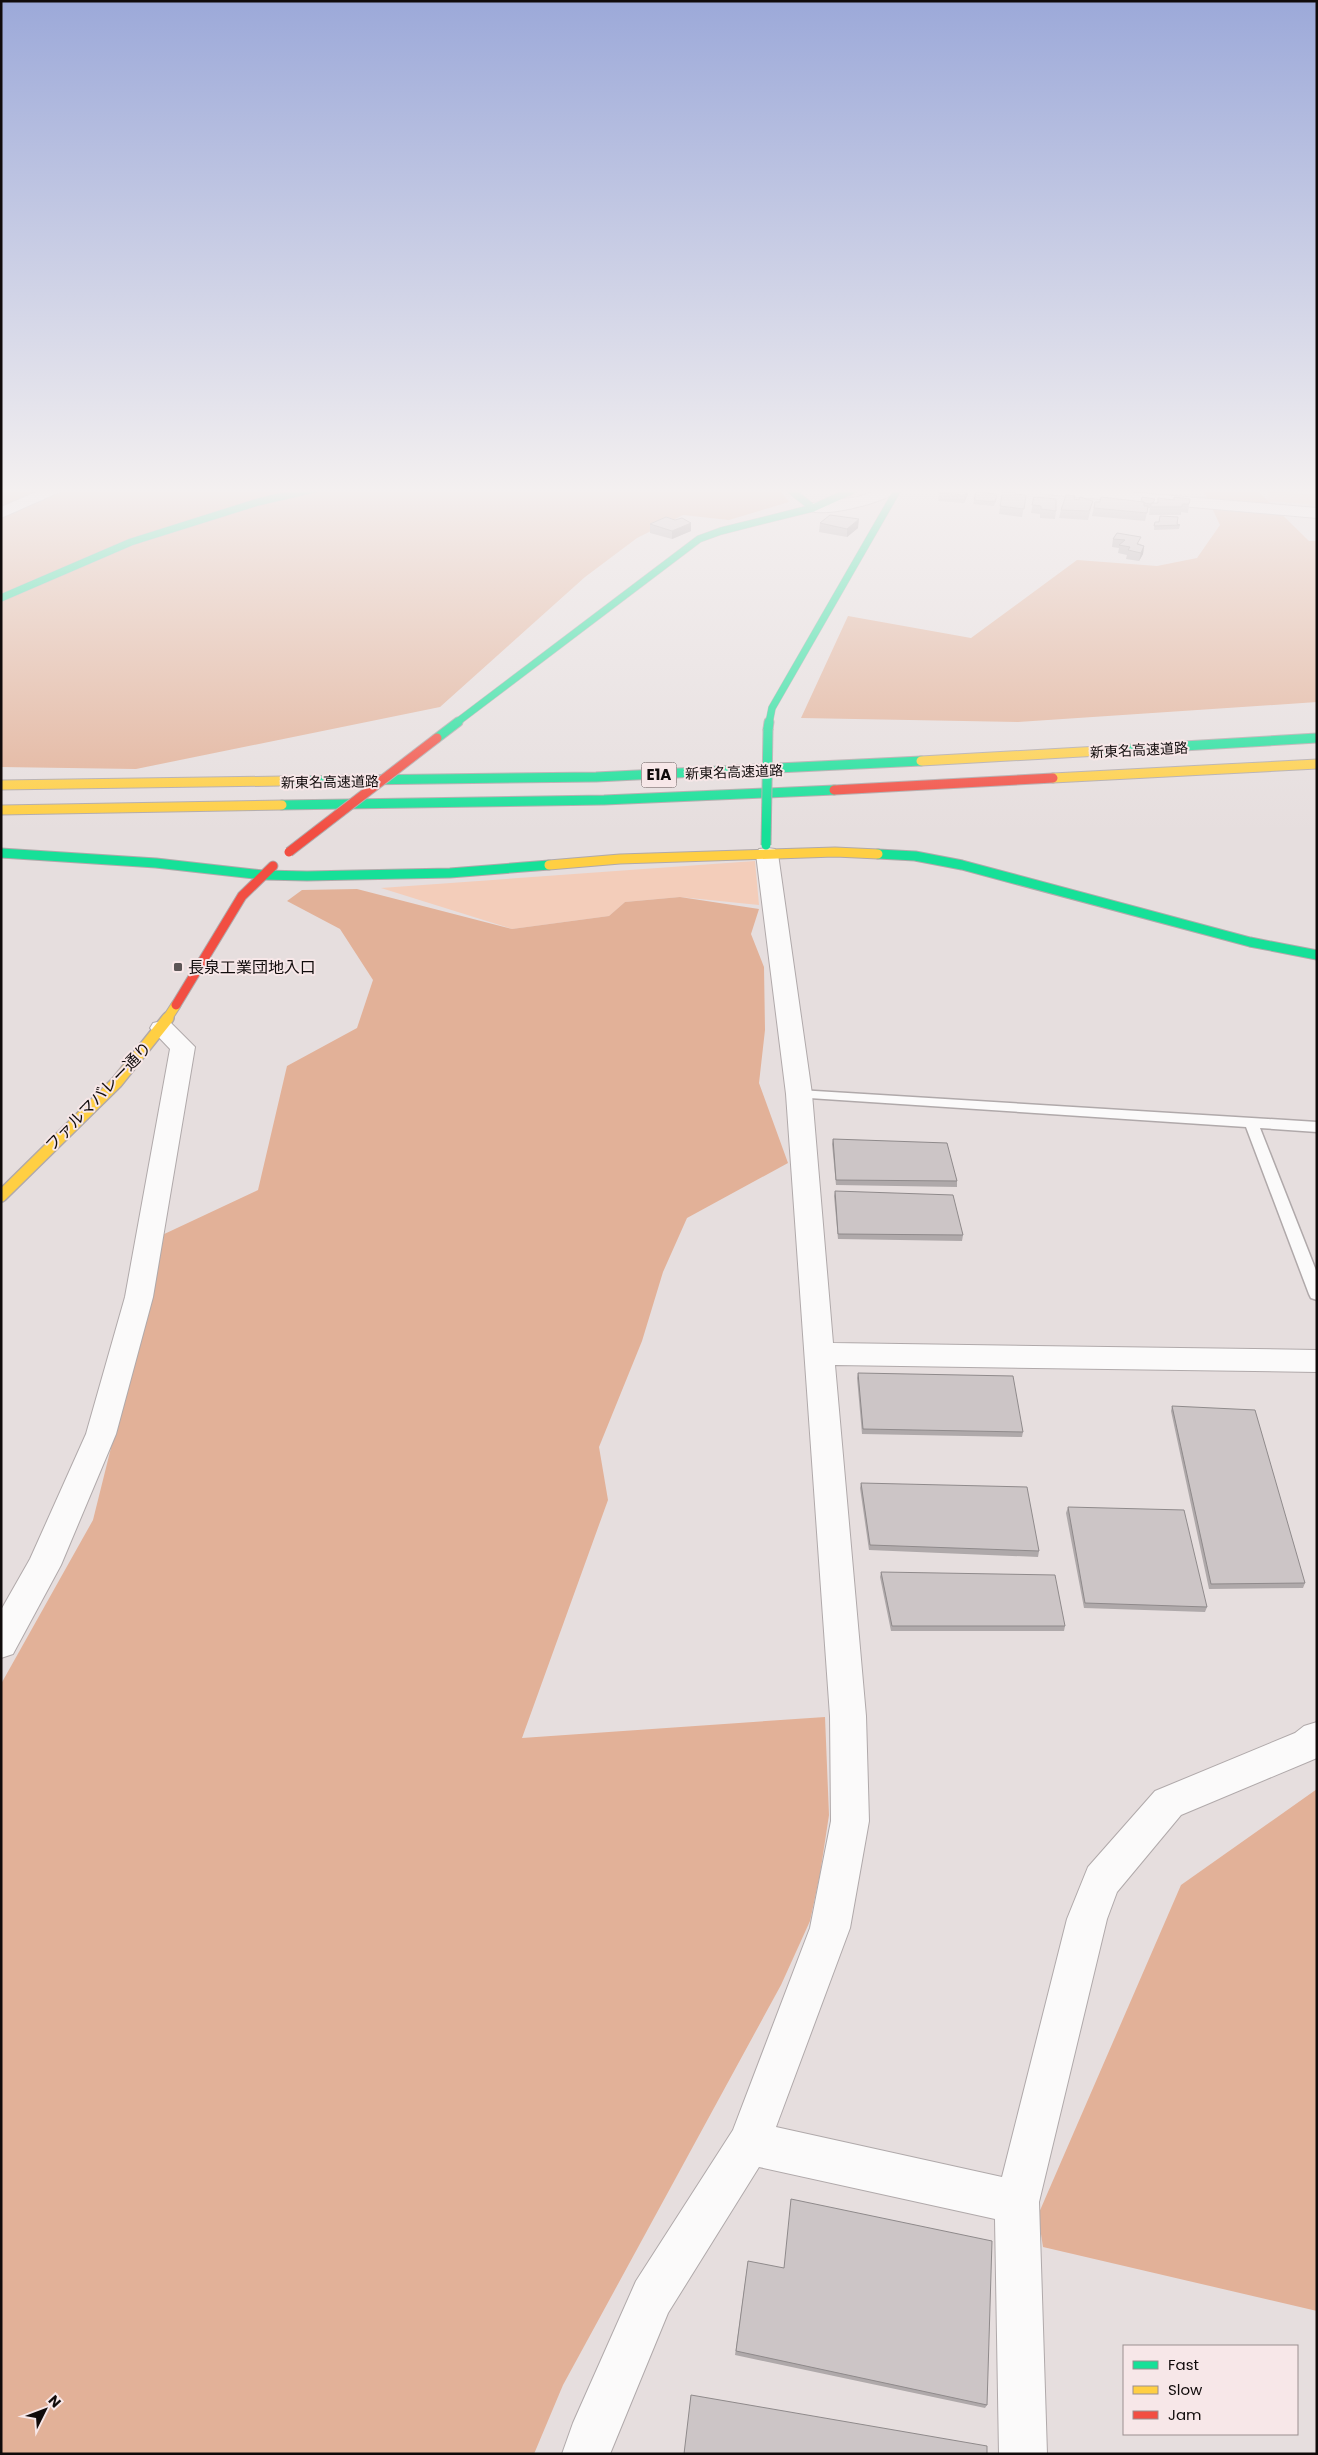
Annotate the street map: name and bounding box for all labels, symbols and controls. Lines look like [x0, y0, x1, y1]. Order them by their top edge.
street label: 新東名高速道路 [1090, 737, 1188, 763]
street label: 新東名高速道路 [685, 760, 783, 784]
road number: E1A [642, 762, 676, 788]
street label: 新東名高速道路 [281, 771, 379, 793]
place label: 長泉工業団地入口 [188, 956, 316, 979]
marker: 長泉工業団地入口 [172, 961, 184, 973]
street label: ファルマバレー通り [40, 1037, 157, 1156]
legend [1123, 2345, 1298, 2435]
text: Fast [1168, 2354, 1199, 2375]
text: Slow [1168, 2379, 1203, 2400]
north arrow [20, 2385, 70, 2435]
text: N [44, 2391, 66, 2412]
text: Jam [1168, 2404, 1202, 2425]

